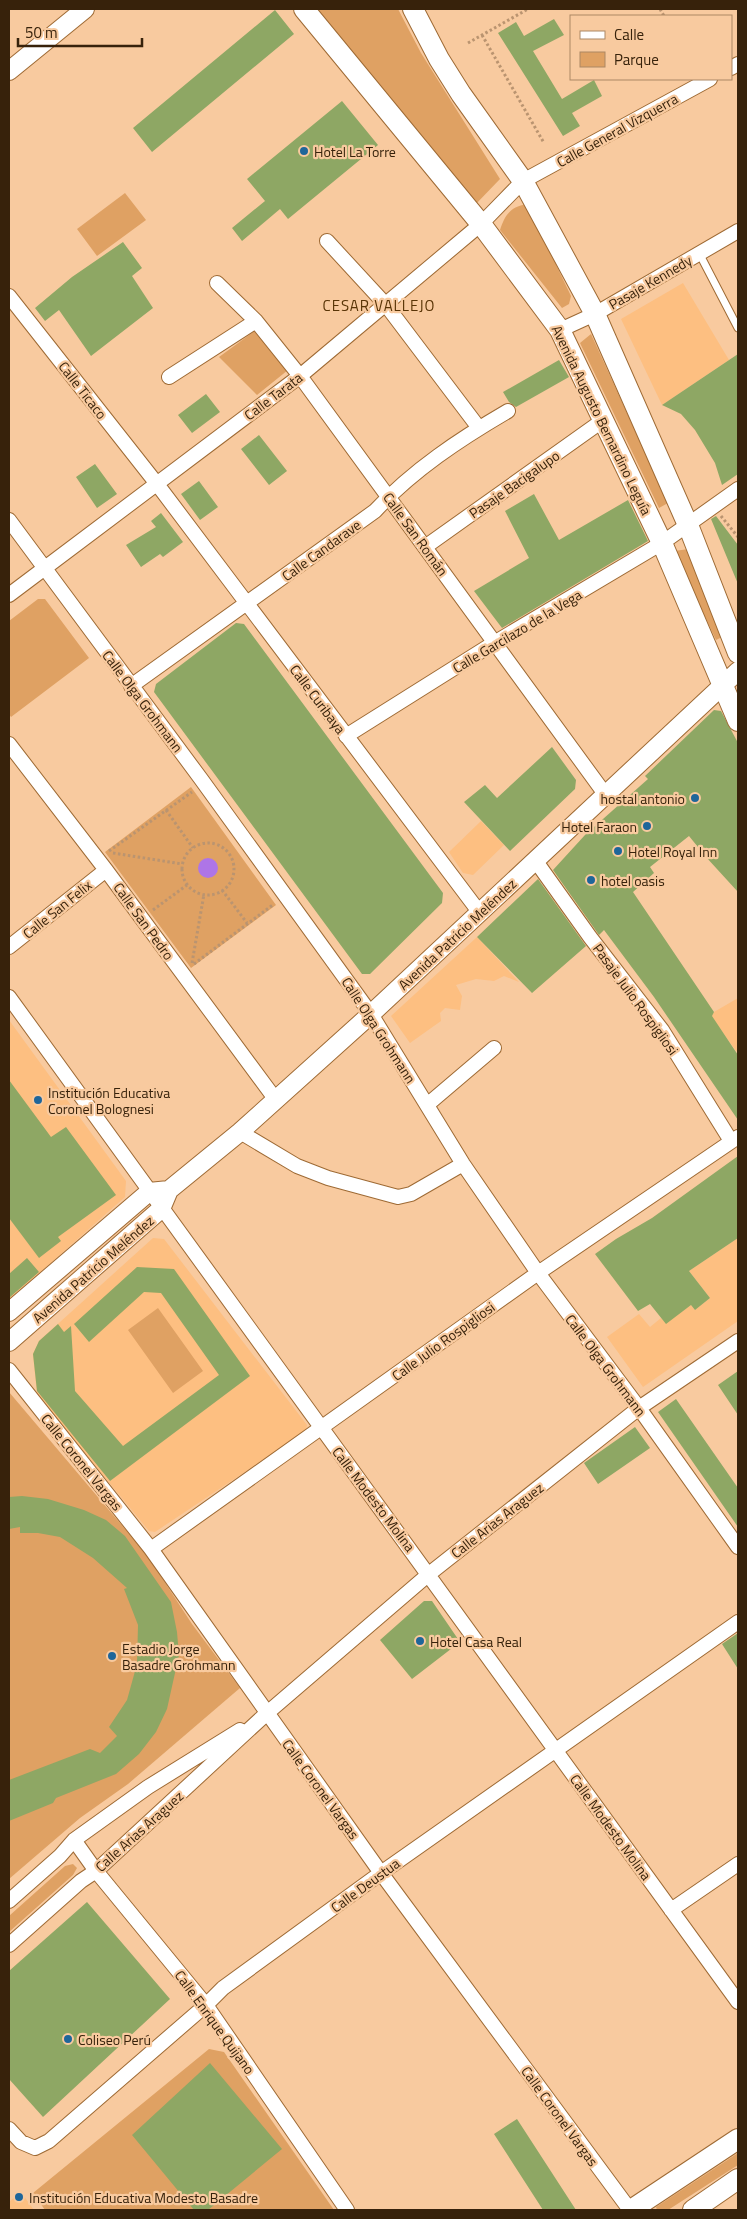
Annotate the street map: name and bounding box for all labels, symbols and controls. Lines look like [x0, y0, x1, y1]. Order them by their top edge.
scale bar [18, 15, 141, 47]
legend [570, 15, 732, 80]
text: 50 m [25, 21, 58, 44]
text: Calle [614, 23, 644, 46]
text: Parque [614, 48, 659, 71]
street label: Calle General Vizquerra [553, 88, 681, 172]
place label: Hotel La Torre [314, 141, 396, 162]
marker: Hotel La Torre [298, 145, 310, 157]
street label: Pasaje Kennedy [604, 250, 696, 314]
district label: CESAR VALLEJO [322, 294, 436, 317]
street label: Avenida Augusto Bernardino Leguía [547, 322, 657, 518]
street label: Calle Ticaco [54, 357, 112, 423]
street label: Calle Tarata [239, 367, 307, 425]
street label: Pasaje Bacigalupo [464, 445, 564, 523]
street label: Calle San Román [379, 488, 453, 580]
street label: Calle Candarave [277, 514, 365, 586]
street label: Calle Garcilazo de la Vega [448, 584, 586, 678]
street label: Calle Olga Grohmann [98, 646, 188, 756]
street label: Calle Curibaya [285, 660, 351, 738]
place label: hostal antonio [601, 788, 685, 809]
marker: hostal antonio [689, 792, 701, 804]
place label: Hotel Faraon [561, 816, 637, 837]
marker: Hotel Faraon [641, 820, 653, 832]
place label: Hotel Royal Inn [628, 841, 717, 862]
marker: Hotel Royal Inn [612, 845, 624, 857]
place label: hotel oasis [601, 870, 665, 891]
street label: Avenida Patricio Meléndez [393, 873, 521, 995]
street label: Calle San Felix [18, 874, 96, 943]
marker: hotel oasis [585, 874, 597, 886]
street label: Calle San Pedro [109, 878, 179, 964]
street label: Pasaje Julio Rospigliosi [588, 939, 684, 1059]
street label: Calle Olga Grohmann [337, 973, 421, 1087]
place label: Institución Educativa Coronel Bolognesi [48, 1082, 170, 1119]
marker: Institución Educativa Coronel Bolognesi [32, 1094, 44, 1106]
street label: Avenida Patricio Meléndez [28, 1210, 158, 1328]
street label: Calle Julio Rospigliosi [387, 1296, 499, 1386]
street label: Calle Olga Grohmann [561, 1310, 651, 1420]
street label: Calle Coronel Vargas [36, 1409, 128, 1515]
street label: Calle Modesto Molina [328, 1442, 420, 1556]
street label: Calle Arias Araguez [446, 1477, 548, 1563]
place label: Hotel Casa Real [430, 1631, 522, 1652]
marker: Hotel Casa Real [414, 1635, 426, 1647]
place label: Estadio Jorge Basadre Grohmann [122, 1638, 235, 1675]
marker: Estadio Jorge Basadre Grohmann [106, 1650, 118, 1662]
street label: Calle Coronel Vargas [277, 1735, 365, 1843]
street label: Calle Modesto Molina [565, 1770, 657, 1884]
street label: Calle Arias Araguez [90, 1786, 188, 1876]
street label: Calle Deustua [326, 1853, 404, 1917]
street label: Calle Enrique Quijano [170, 1966, 260, 2078]
place label: Coliseo Perú [78, 2029, 151, 2050]
marker: Coliseo Perú [62, 2033, 74, 2045]
street label: Calle Coronel Vargas [516, 2062, 604, 2170]
place label: Institución Educativa Modesto Basadre [29, 2187, 258, 2208]
marker: Institución Educativa Modesto Basadre [13, 2191, 25, 2203]

